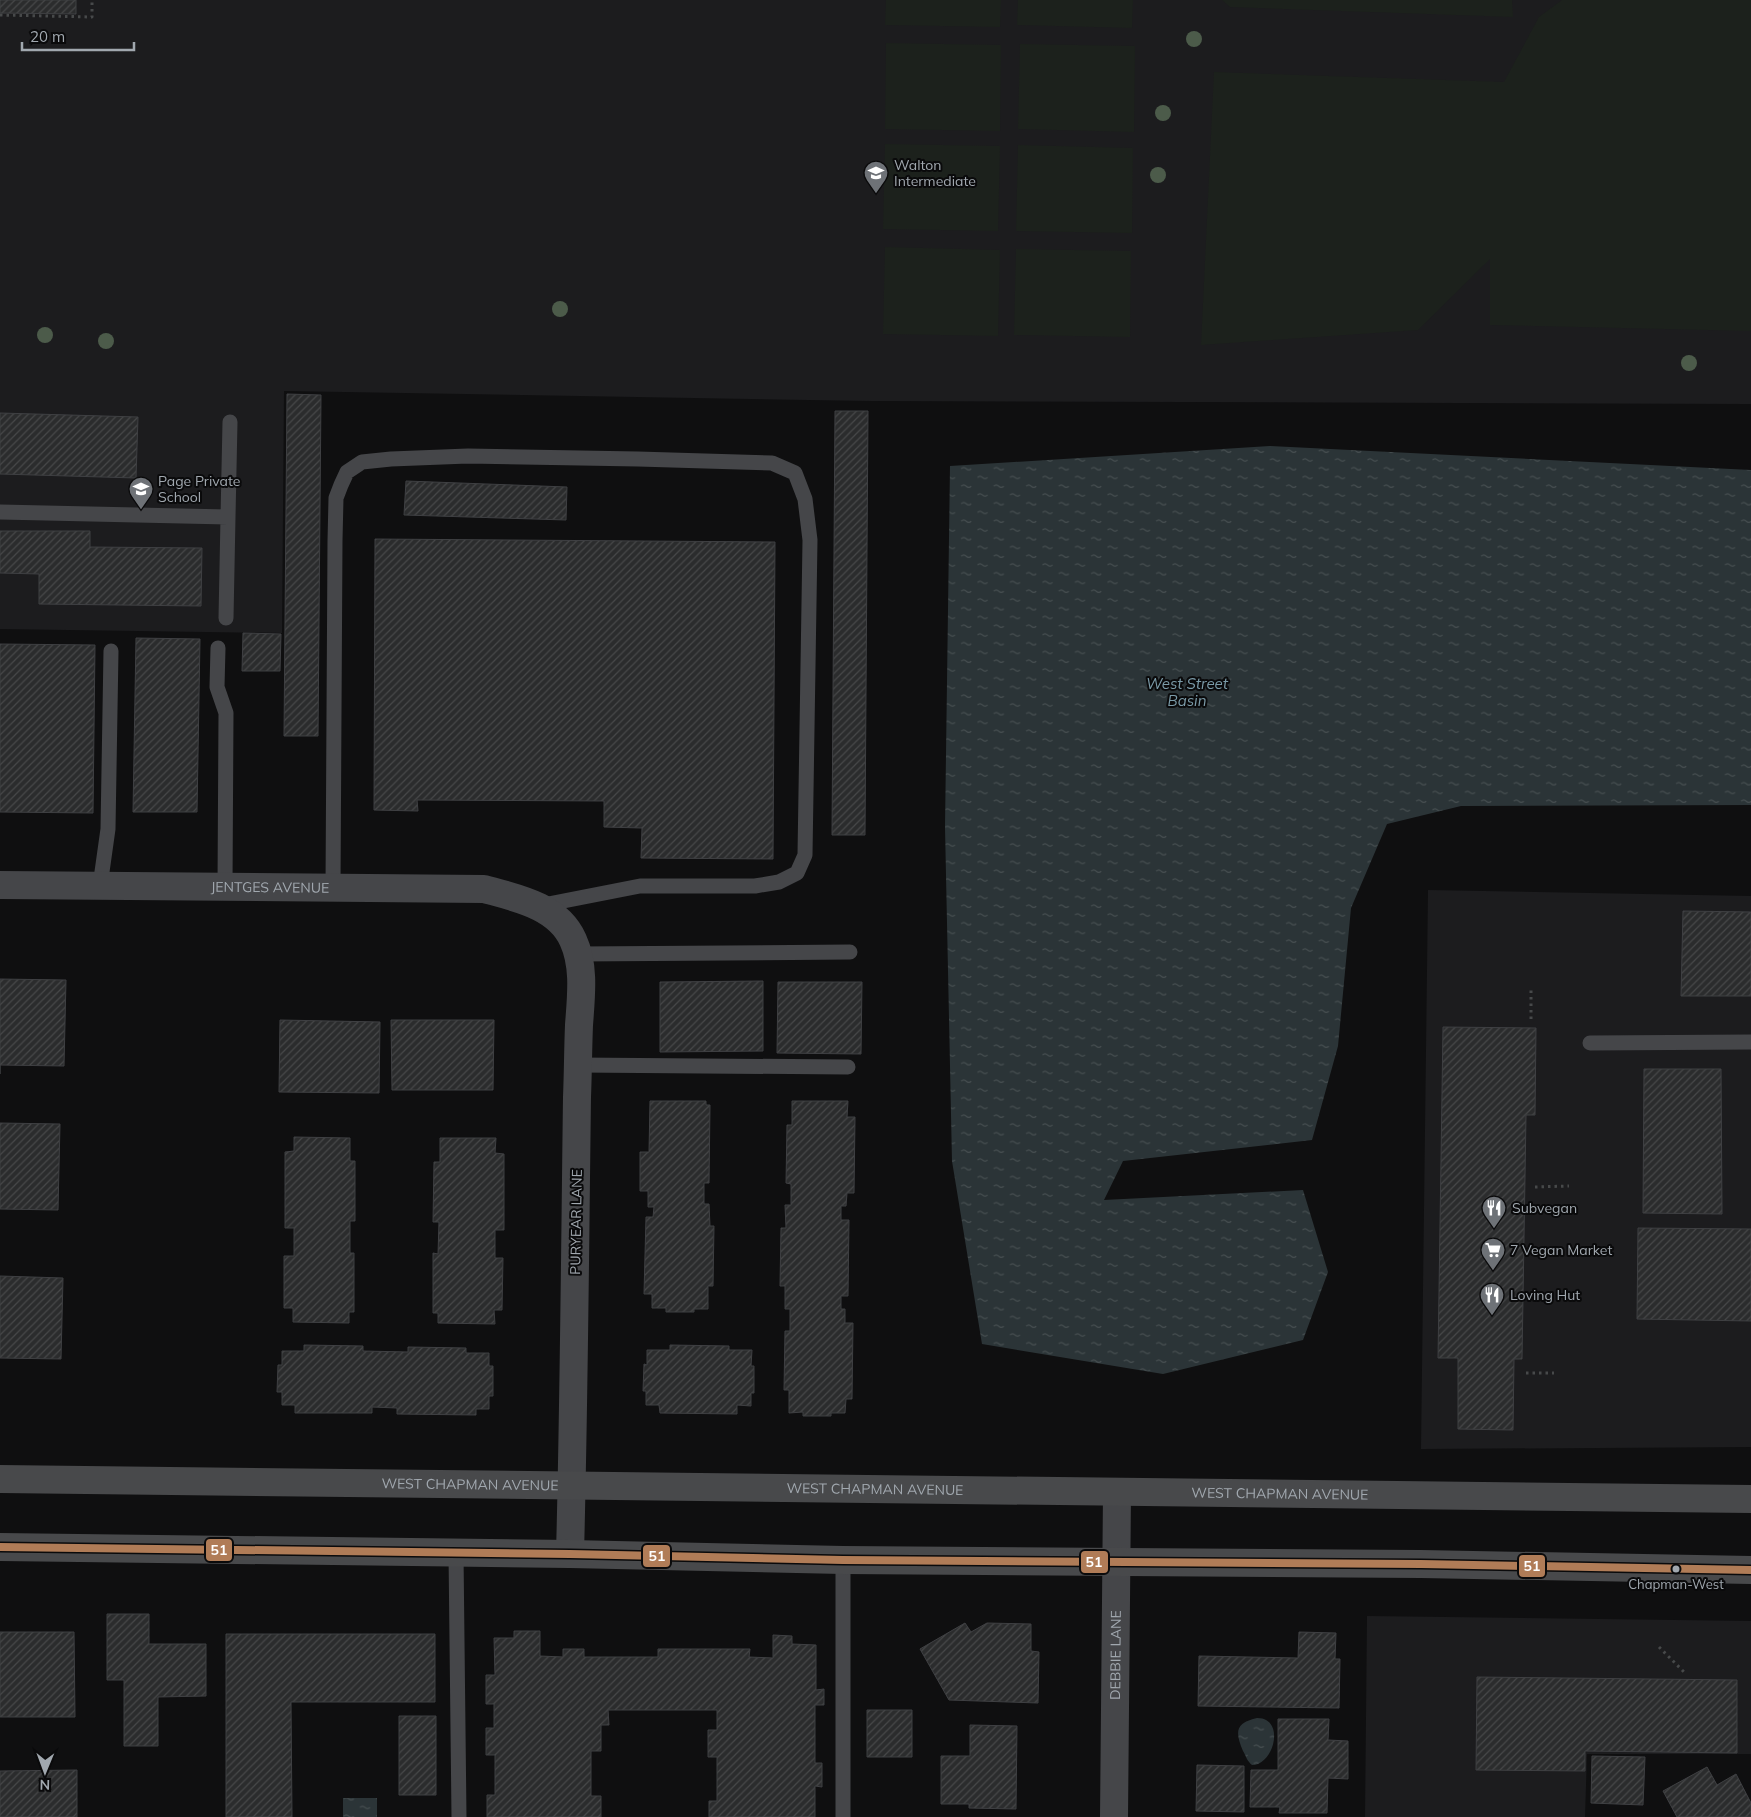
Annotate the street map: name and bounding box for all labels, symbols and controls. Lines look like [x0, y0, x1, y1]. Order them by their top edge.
scale bar [22, 20, 135, 52]
text: 20 m [30, 27, 65, 46]
place label: Walton Intermediate [894, 156, 976, 190]
school or university icon: Walton Intermediate [863, 160, 889, 194]
place label: Page Private School [158, 472, 240, 506]
school or university icon: Page Private School [128, 476, 154, 510]
water label: West Street Basin [1146, 674, 1229, 710]
street label: JENTGES AVENUE [211, 878, 329, 897]
street label: PURYEAR LANE [566, 1169, 586, 1275]
restaurant icon: Subvegan [1481, 1195, 1507, 1229]
place label: Subvegan [1512, 1199, 1577, 1217]
supermarket icon: 7 Vegan Market [1480, 1237, 1506, 1271]
place label: 7 Vegan Market [1510, 1241, 1612, 1259]
restaurant icon: Loving Hut [1479, 1282, 1505, 1316]
place label: Loving Hut [1510, 1286, 1580, 1304]
street label: WEST CHAPMAN AVENUE [381, 1474, 559, 1494]
street label: WEST CHAPMAN AVENUE [786, 1479, 964, 1499]
street label: WEST CHAPMAN AVENUE [1191, 1484, 1368, 1504]
line badge: 51 [205, 1538, 233, 1562]
text: 51 [211, 1541, 227, 1559]
line badge: 51 [642, 1544, 671, 1568]
text: 51 [649, 1547, 665, 1565]
line badge: 51 [1080, 1550, 1109, 1574]
text: 51 [1086, 1553, 1102, 1571]
line badge: 51 [1518, 1554, 1546, 1578]
text: 51 [1524, 1557, 1540, 1575]
marker: Chapman-West [1671, 1564, 1681, 1574]
place label: Chapman-West [1628, 1576, 1724, 1592]
street label: DEBBIE LANE [1106, 1610, 1125, 1700]
north arrow [20, 1747, 70, 1797]
text: N [39, 1776, 50, 1794]

